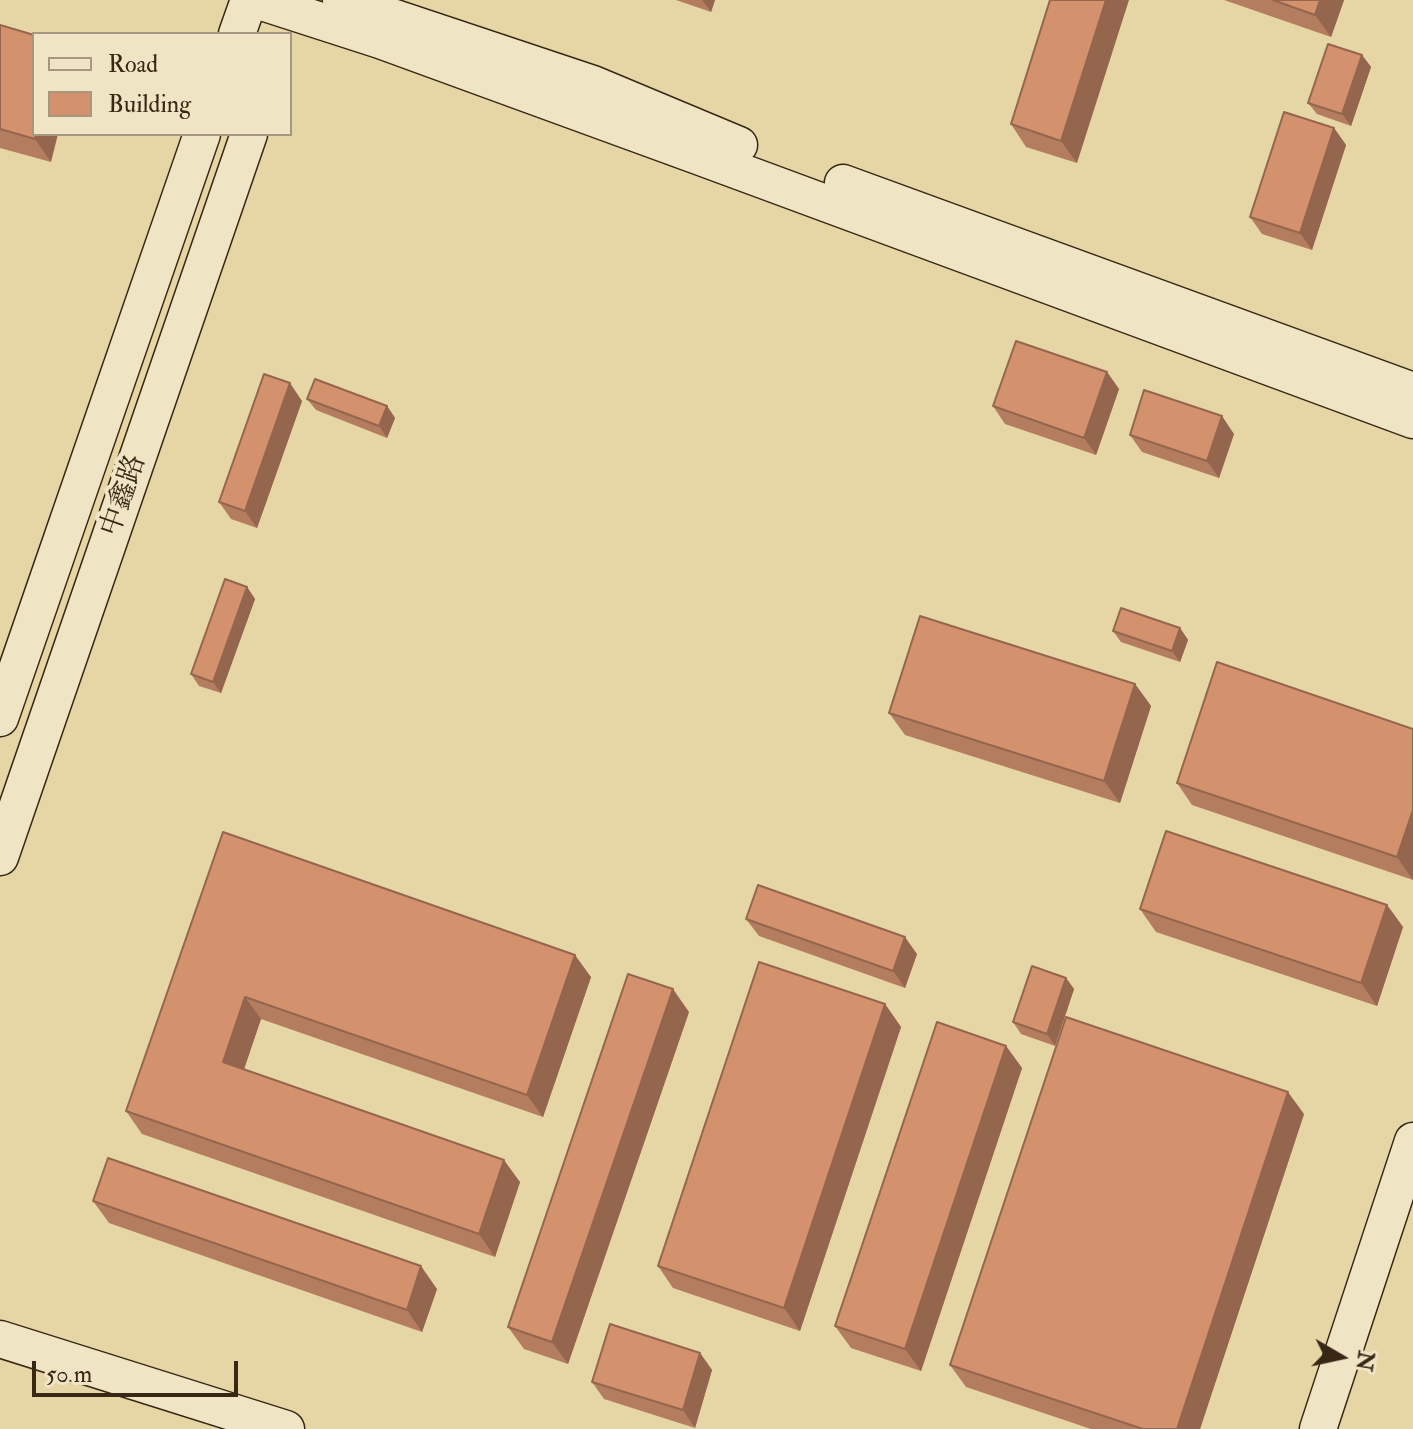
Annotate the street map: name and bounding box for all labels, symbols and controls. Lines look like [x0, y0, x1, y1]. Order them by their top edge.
legend [32, 32, 292, 136]
text: Road [108, 49, 158, 80]
text: Building [108, 89, 191, 120]
street label: 中鑫路 [95, 451, 155, 541]
north arrow [1301, 1317, 1381, 1397]
scale bar [36, 1345, 242, 1395]
text: N [1349, 1349, 1380, 1373]
text: 50 m [46, 1359, 92, 1390]

